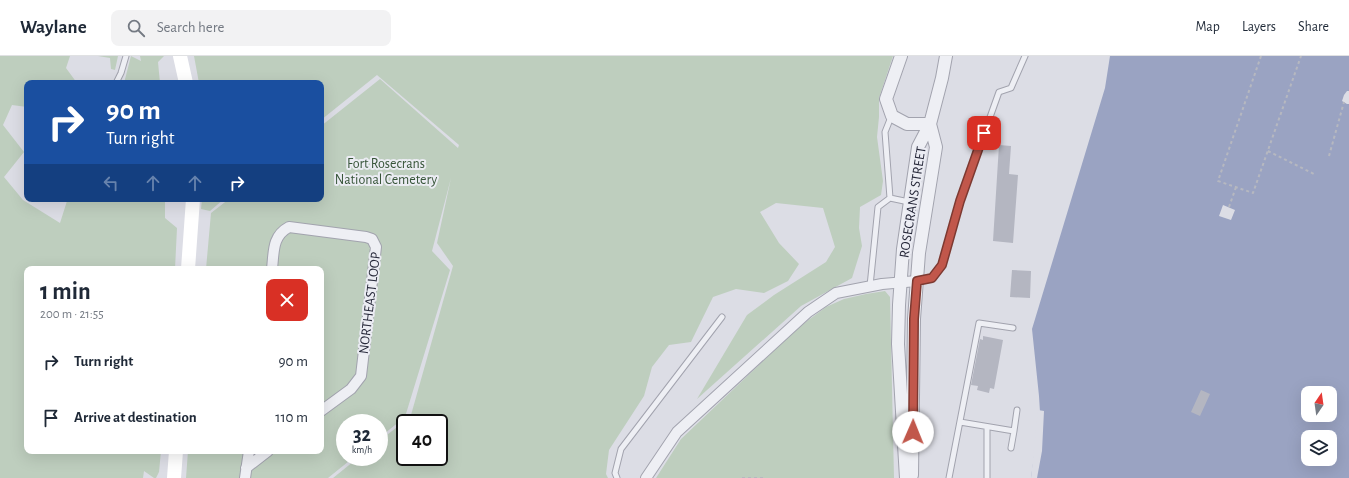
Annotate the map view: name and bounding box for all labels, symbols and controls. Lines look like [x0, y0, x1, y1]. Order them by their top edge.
search box [111, 10, 391, 46]
icon: search [125, 17, 147, 39]
text: Waylane [20, 18, 87, 37]
text: Search here [157, 20, 224, 35]
text: Map [1195, 20, 1220, 34]
text: Layers [1242, 20, 1276, 34]
text: Share [1298, 20, 1329, 34]
icon: right [40, 96, 92, 148]
text: 90 m [106, 97, 161, 125]
pin [967, 116, 1001, 150]
icon: arrive [973, 122, 995, 144]
text: Turn right [106, 130, 175, 148]
street label: ROSECRANS STREET [897, 145, 929, 259]
park label: Fort Rosecrans National Cemetery [335, 157, 437, 187]
icon: left [100, 172, 122, 194]
icon: ahead [142, 172, 164, 194]
icon: ahead [184, 172, 206, 194]
icon: right [226, 172, 248, 194]
street label: NORTHEAST LOOP [357, 251, 383, 355]
button: close [266, 279, 308, 321]
text: 1 min [40, 280, 91, 304]
text: 200 m · 21:55 [40, 308, 104, 321]
icon: right [40, 351, 62, 373]
text: Turn right [74, 354, 133, 369]
text: 90 m [279, 354, 308, 369]
north arrow [1301, 386, 1337, 422]
map controls [1301, 386, 1337, 466]
icon: arrive [40, 407, 62, 429]
text: Arrive at destination [74, 410, 197, 425]
text: 110 m [275, 410, 308, 425]
position arrow [892, 411, 934, 453]
speed limit sign: 40 [396, 414, 448, 466]
text: 32 [353, 425, 371, 445]
button: layers [1301, 430, 1337, 466]
text: km/h [352, 445, 372, 455]

